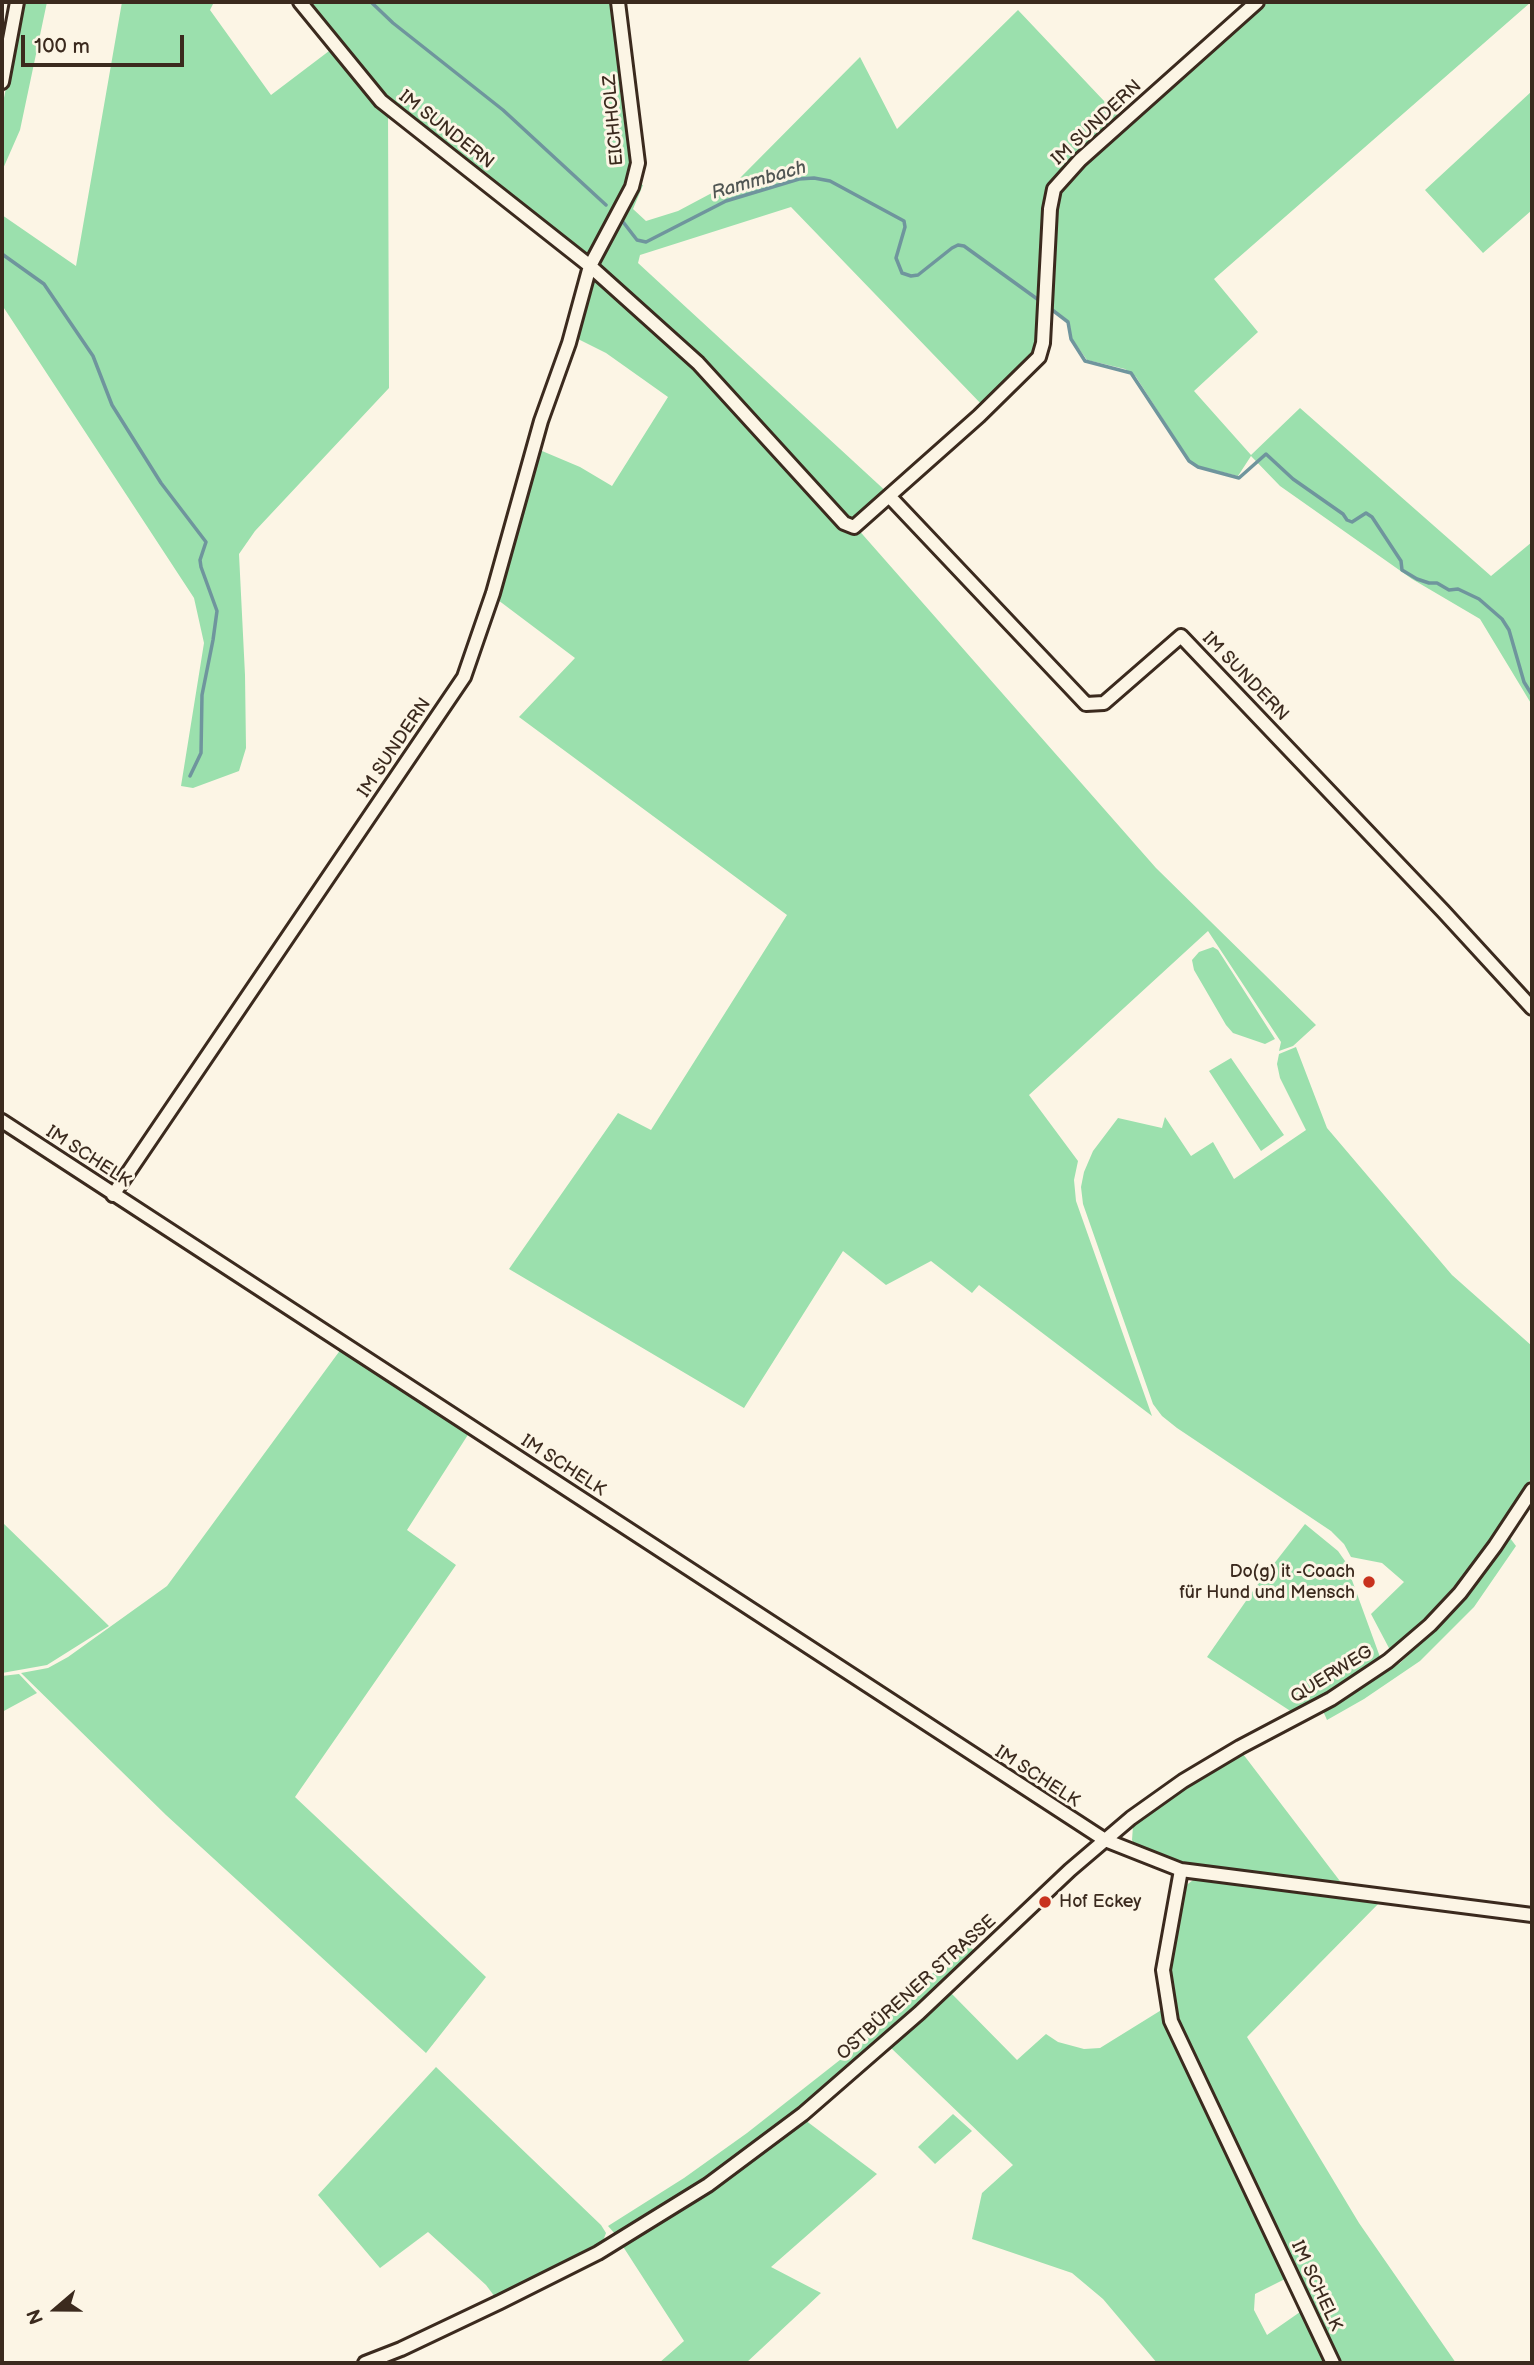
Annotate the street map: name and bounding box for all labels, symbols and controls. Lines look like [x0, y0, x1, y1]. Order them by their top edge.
scale bar [24, 21, 187, 65]
text: 100 m [34, 34, 90, 59]
street label: EICHHOLZ [599, 73, 629, 167]
street label: IM SUNDERN [1048, 76, 1146, 170]
street label: IM SUNDERN [394, 86, 498, 174]
water label: Rammbach [709, 157, 809, 205]
street label: IM SUNDERN [1197, 628, 1293, 726]
street label: IM SUNDERN [354, 694, 436, 802]
street label: IM SCHELK [42, 1122, 134, 1192]
street label: IM SCHELK [517, 1431, 609, 1501]
place label: Do(g) it -Coach für Hund und Mensch [1180, 1561, 1355, 1604]
marker: Do(g) it -Coach für Hund und Mensch [1361, 1574, 1377, 1590]
street label: QUERWEG [1287, 1641, 1377, 1709]
street label: IM SCHELK [991, 1742, 1083, 1812]
place label: Hof Eckey [1059, 1891, 1141, 1913]
marker: Hof Eckey [1037, 1894, 1053, 1910]
street label: OSTBÜRENER STRASSE [833, 1911, 1001, 2065]
street label: IM SCHELK [1286, 2238, 1346, 2334]
north arrow [21, 2274, 91, 2344]
text: N [23, 2306, 49, 2327]

